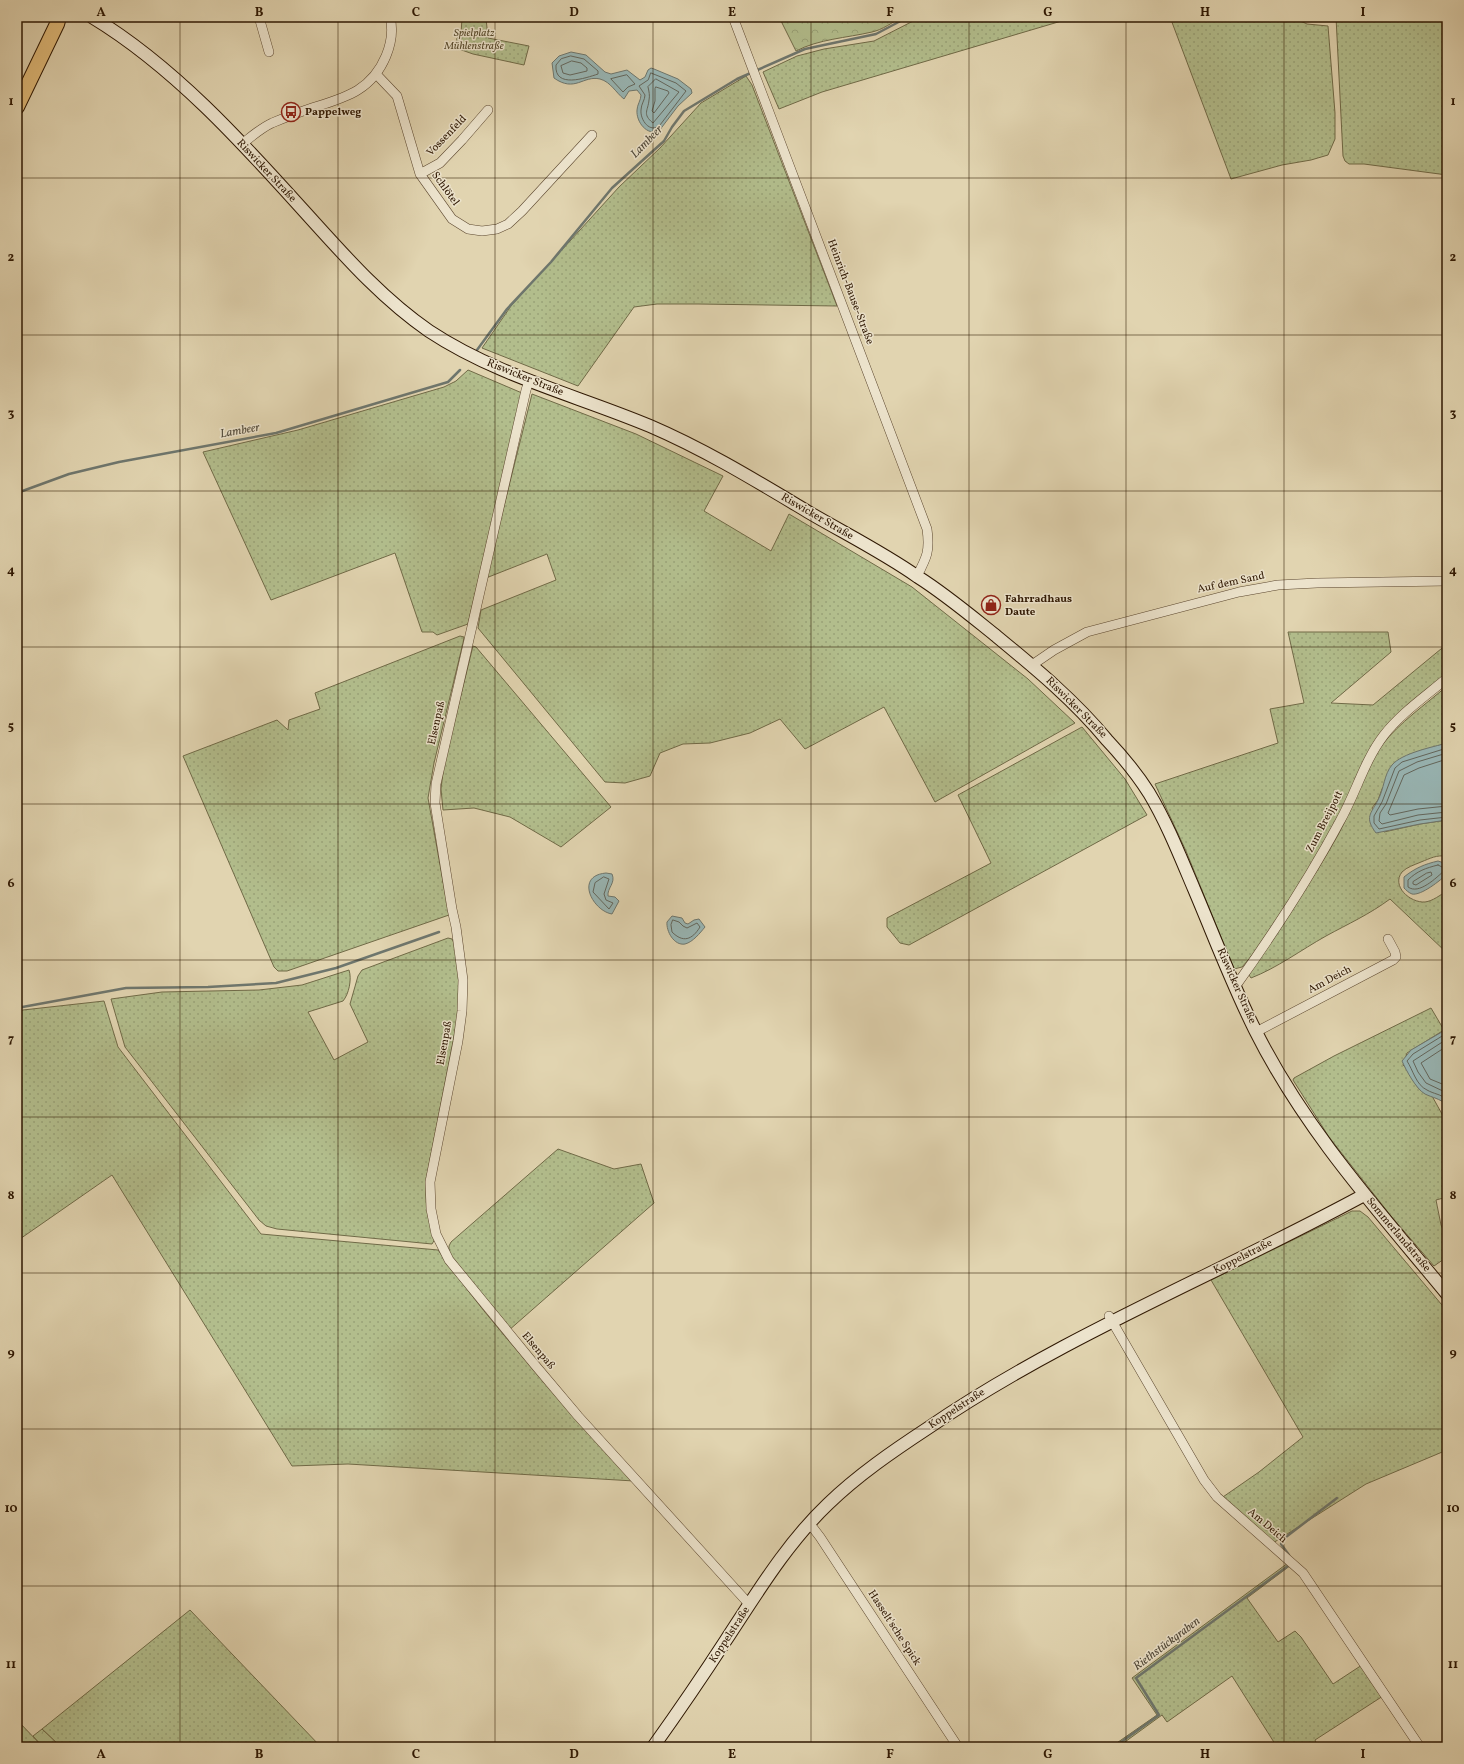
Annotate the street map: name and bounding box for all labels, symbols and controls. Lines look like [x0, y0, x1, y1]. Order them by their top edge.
text: A [96, 4, 106, 22]
text: B [255, 4, 264, 22]
text: C [412, 4, 420, 22]
text: D [569, 4, 579, 22]
text: E [728, 4, 736, 22]
text: F [886, 4, 894, 22]
text: G [1043, 4, 1053, 22]
text: H [1200, 4, 1210, 22]
text: I [1361, 4, 1366, 22]
park label: Spielplatz Mühlenstraße [443, 26, 504, 54]
text: 1 [8, 93, 14, 111]
text: 1 [1450, 93, 1456, 111]
bus stop icon: Pappelweg [280, 101, 302, 123]
place label: Pappelweg [305, 105, 361, 120]
street label: Vossenfeld [424, 112, 470, 160]
water label: Lambeer [627, 122, 667, 162]
street label: Riswicker Straße [233, 136, 299, 206]
street label: Schlötel [428, 169, 462, 209]
street label: Heinrich-Bause-Straße [823, 237, 877, 347]
text: 2 [8, 249, 15, 267]
text: 2 [1450, 249, 1457, 267]
street label: Riswicker Straße [484, 356, 566, 400]
text: 3 [8, 405, 15, 423]
text: 3 [1450, 405, 1457, 423]
water label: Lambeer [219, 420, 262, 442]
street label: Riswicker Straße [778, 490, 856, 544]
text: 4 [7, 562, 15, 580]
text: 4 [1449, 562, 1457, 580]
street label: Auf dem Sand [1196, 569, 1266, 597]
place label: Fahrradhaus Daute [1005, 592, 1072, 620]
shop icon: Fahrradhaus Daute [980, 594, 1002, 616]
street label: Riswicker Straße [1042, 674, 1110, 742]
street label: Elsenpaß [425, 699, 449, 746]
text: 5 [8, 718, 14, 736]
text: 5 [1450, 718, 1456, 736]
street label: Zum Breijpott [1303, 788, 1347, 856]
text: 6 [7, 875, 15, 893]
text: 6 [1449, 875, 1457, 893]
street label: Riswicker Straße [1213, 946, 1259, 1026]
street label: Am Deich [1306, 962, 1355, 998]
street label: Elsenpaß [434, 1019, 456, 1066]
text: 7 [8, 1031, 14, 1049]
text: 7 [1450, 1031, 1456, 1049]
text: 8 [7, 1187, 15, 1205]
text: 8 [1449, 1187, 1457, 1205]
street label: Sommerlandstraße [1362, 1194, 1434, 1276]
street label: Koppelstraße [1211, 1236, 1275, 1278]
street label: Elsenpaß [518, 1329, 558, 1373]
text: 9 [7, 1344, 15, 1362]
text: 9 [1449, 1344, 1457, 1362]
street label: Koppelstraße [926, 1385, 988, 1433]
text: 10 [4, 1500, 18, 1518]
text: 10 [1446, 1500, 1460, 1518]
street label: Am Deich [1244, 1505, 1290, 1547]
street label: Hasselt'sche Spick [864, 1587, 924, 1669]
street label: Koppelstraße [706, 1604, 754, 1666]
water label: Riethstückgraben [1130, 1614, 1204, 1674]
text: 11 [6, 1656, 16, 1674]
text: 11 [1448, 1656, 1458, 1674]
text: A [96, 1746, 106, 1764]
text: B [255, 1746, 264, 1764]
text: C [412, 1746, 420, 1764]
text: D [569, 1746, 579, 1764]
text: E [728, 1746, 736, 1764]
text: F [886, 1746, 894, 1764]
text: G [1043, 1746, 1053, 1764]
text: H [1200, 1746, 1210, 1764]
text: I [1361, 1746, 1366, 1764]

